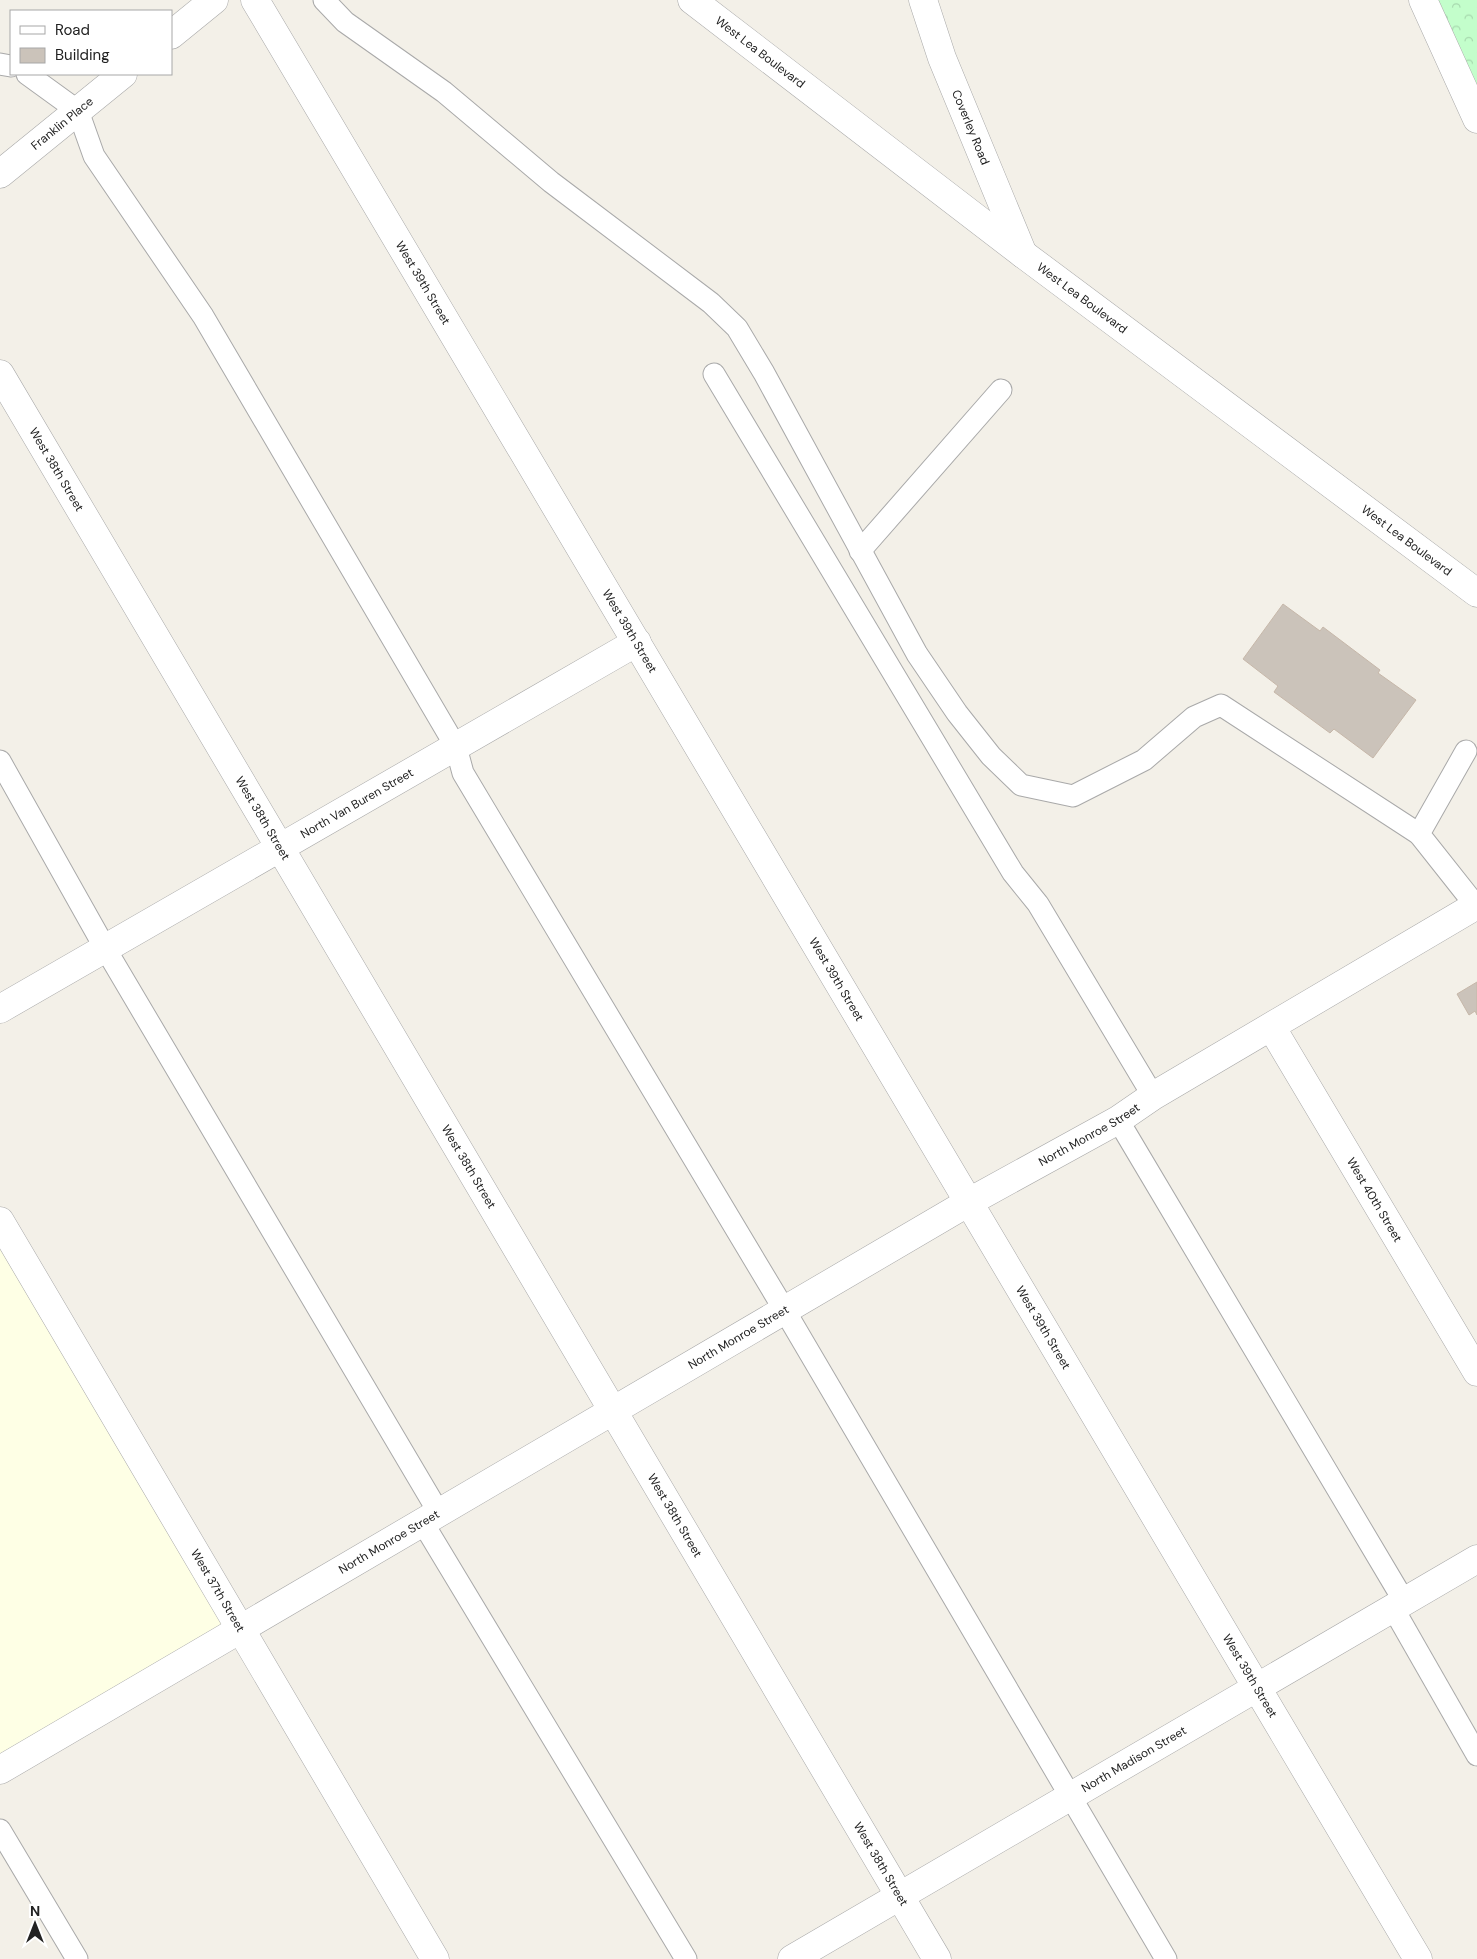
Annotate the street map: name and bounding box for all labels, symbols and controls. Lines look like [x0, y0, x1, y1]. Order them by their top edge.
legend [10, 10, 172, 75]
street label: West Lea Boulevard [712, 13, 808, 92]
text: Road [55, 20, 90, 40]
text: Building [55, 45, 110, 65]
street label: Coverley Road [948, 87, 993, 167]
street label: Franklin Place [28, 93, 97, 154]
street label: West 39th Street [392, 238, 454, 328]
street label: West Lea Boulevard [1034, 259, 1131, 337]
street label: West 38th Street [25, 425, 88, 515]
street label: West Lea Boulevard [1358, 501, 1455, 579]
street label: West 39th Street [599, 586, 661, 676]
street label: North Van Buren Street [298, 764, 417, 842]
street label: West 38th Street [232, 773, 294, 863]
street label: West 39th Street [805, 935, 868, 1024]
street label: North Monroe Street [1036, 1099, 1143, 1170]
street label: West 38th Street [438, 1122, 500, 1212]
street label: West 40th Street [1343, 1154, 1406, 1245]
street label: West 39th Street [1012, 1283, 1074, 1373]
street label: North Monroe Street [685, 1301, 792, 1373]
street label: West 38th Street [644, 1471, 706, 1561]
street label: North Monroe Street [336, 1506, 443, 1578]
street label: West 37th Street [187, 1546, 249, 1635]
street label: West 39th Street [1219, 1631, 1281, 1721]
street label: North Madison Street [1079, 1722, 1190, 1796]
street label: West 38th Street [850, 1819, 912, 1909]
north arrow [10, 1899, 60, 1949]
text: N [30, 1902, 40, 1920]

